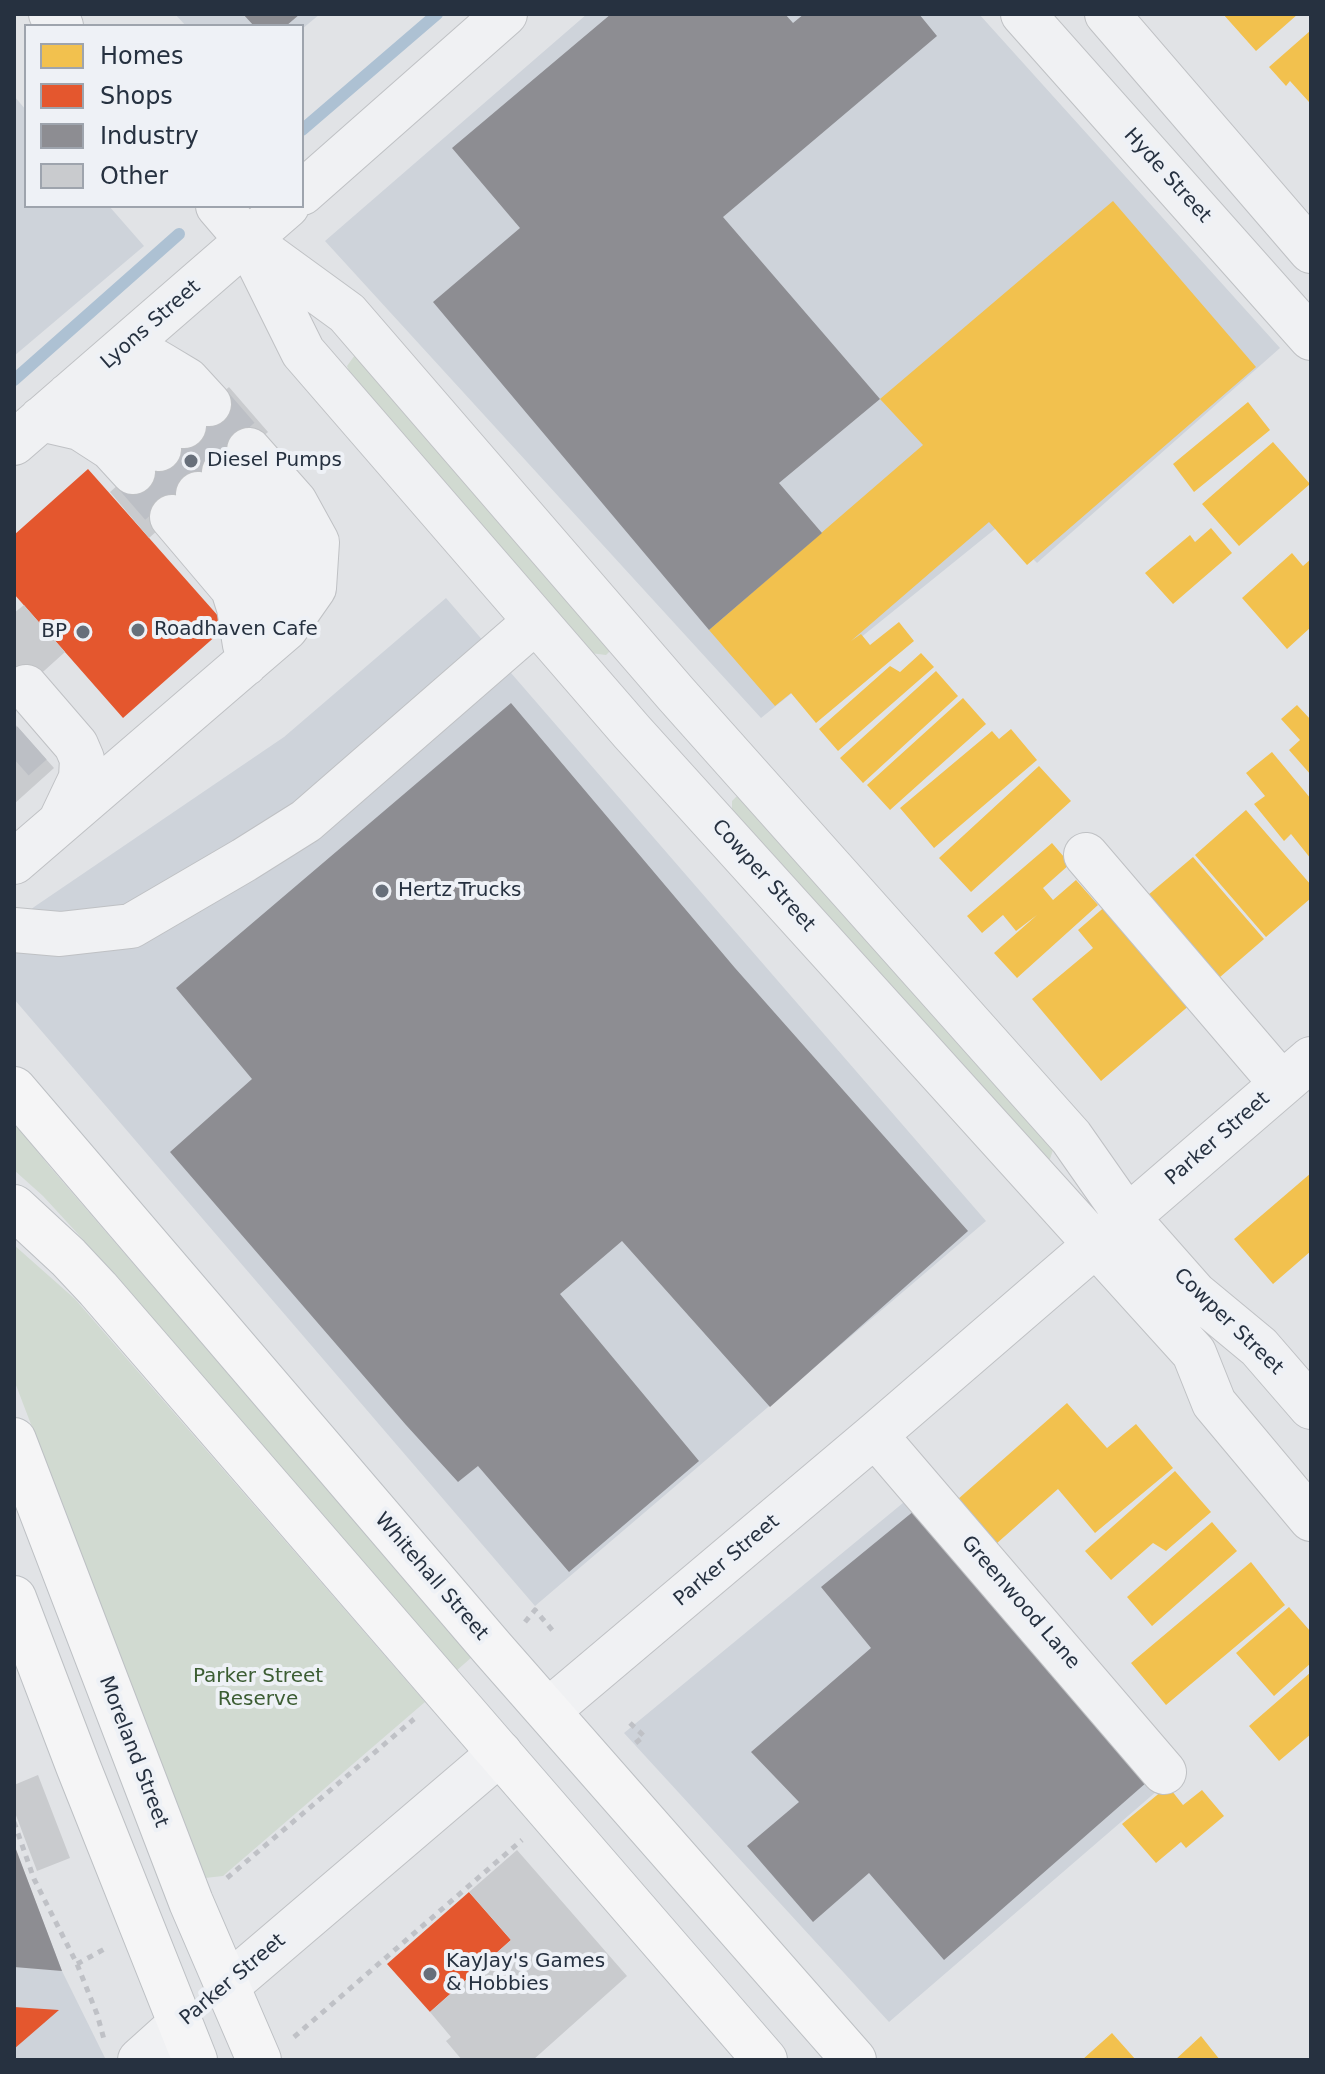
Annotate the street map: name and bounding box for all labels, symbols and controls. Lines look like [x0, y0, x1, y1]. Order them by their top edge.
legend [24, 24, 304, 208]
text: Homes [100, 42, 183, 70]
text: Shops [100, 82, 173, 110]
text: Industry [100, 122, 199, 150]
street label: Hyde Street [1118, 124, 1216, 228]
text: Other [100, 162, 168, 190]
street label: Lyons Street [96, 275, 206, 375]
place label: Diesel Pumps [207, 449, 342, 473]
marker: Diesel Pumps [182, 452, 200, 470]
place label: Roadhaven Cafe [154, 618, 318, 642]
place label: BP [41, 620, 67, 644]
marker: Roadhaven Cafe [129, 621, 147, 639]
marker: BP [74, 623, 92, 641]
street label: Cowper Street [706, 815, 820, 937]
place label: Hertz Trucks [398, 879, 521, 903]
marker: Hertz Trucks [373, 882, 391, 900]
street label: Parker Street [1161, 1087, 1275, 1191]
street label: Cowper Street [1168, 1264, 1288, 1380]
street label: Whitehall Street [369, 1508, 493, 1646]
street label: Parker Street [669, 1510, 785, 1612]
street label: Greenwood Lane [956, 1531, 1084, 1675]
park label: Parker Street Reserve [193, 1665, 323, 1712]
street label: Moreland Street [93, 1673, 173, 1831]
street label: Parker Street [175, 1929, 291, 2031]
place label: KayJay's Games & Hobbies [446, 1950, 605, 1997]
marker: KayJay's Games & Hobbies [421, 1965, 439, 1983]

